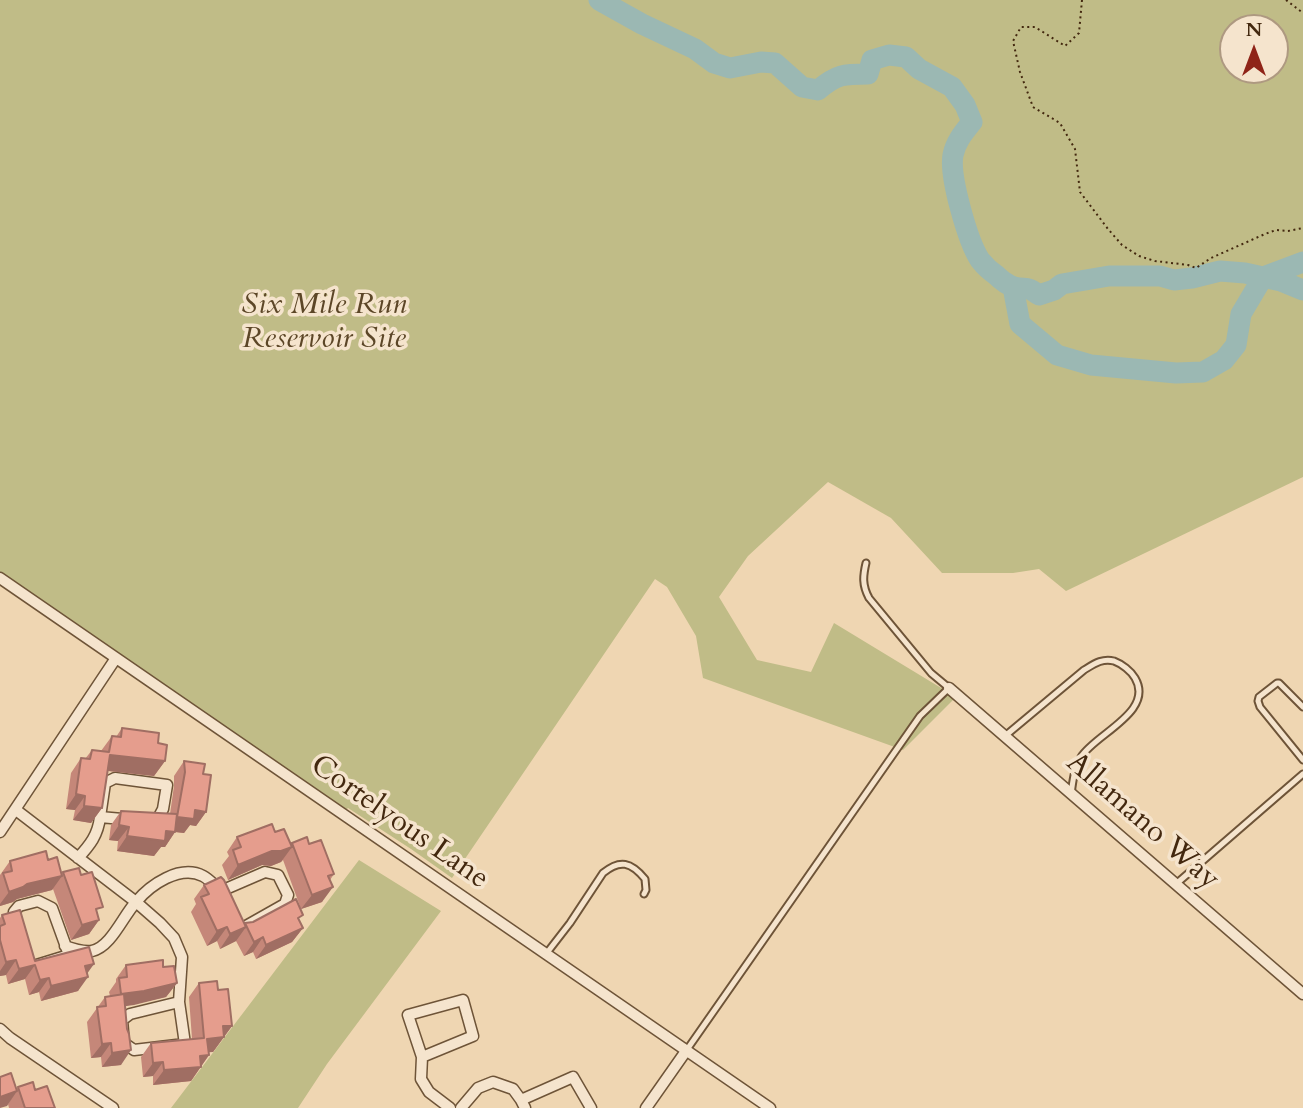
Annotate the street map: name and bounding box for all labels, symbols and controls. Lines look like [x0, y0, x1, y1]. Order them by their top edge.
north arrow [1219, 14, 1289, 84]
text: N [1246, 17, 1262, 43]
park label: Six Mile Run Reservoir Site [241, 288, 407, 358]
street label: Allamano Way [1058, 746, 1226, 898]
street label: Cortelyous Lane [303, 748, 495, 898]

